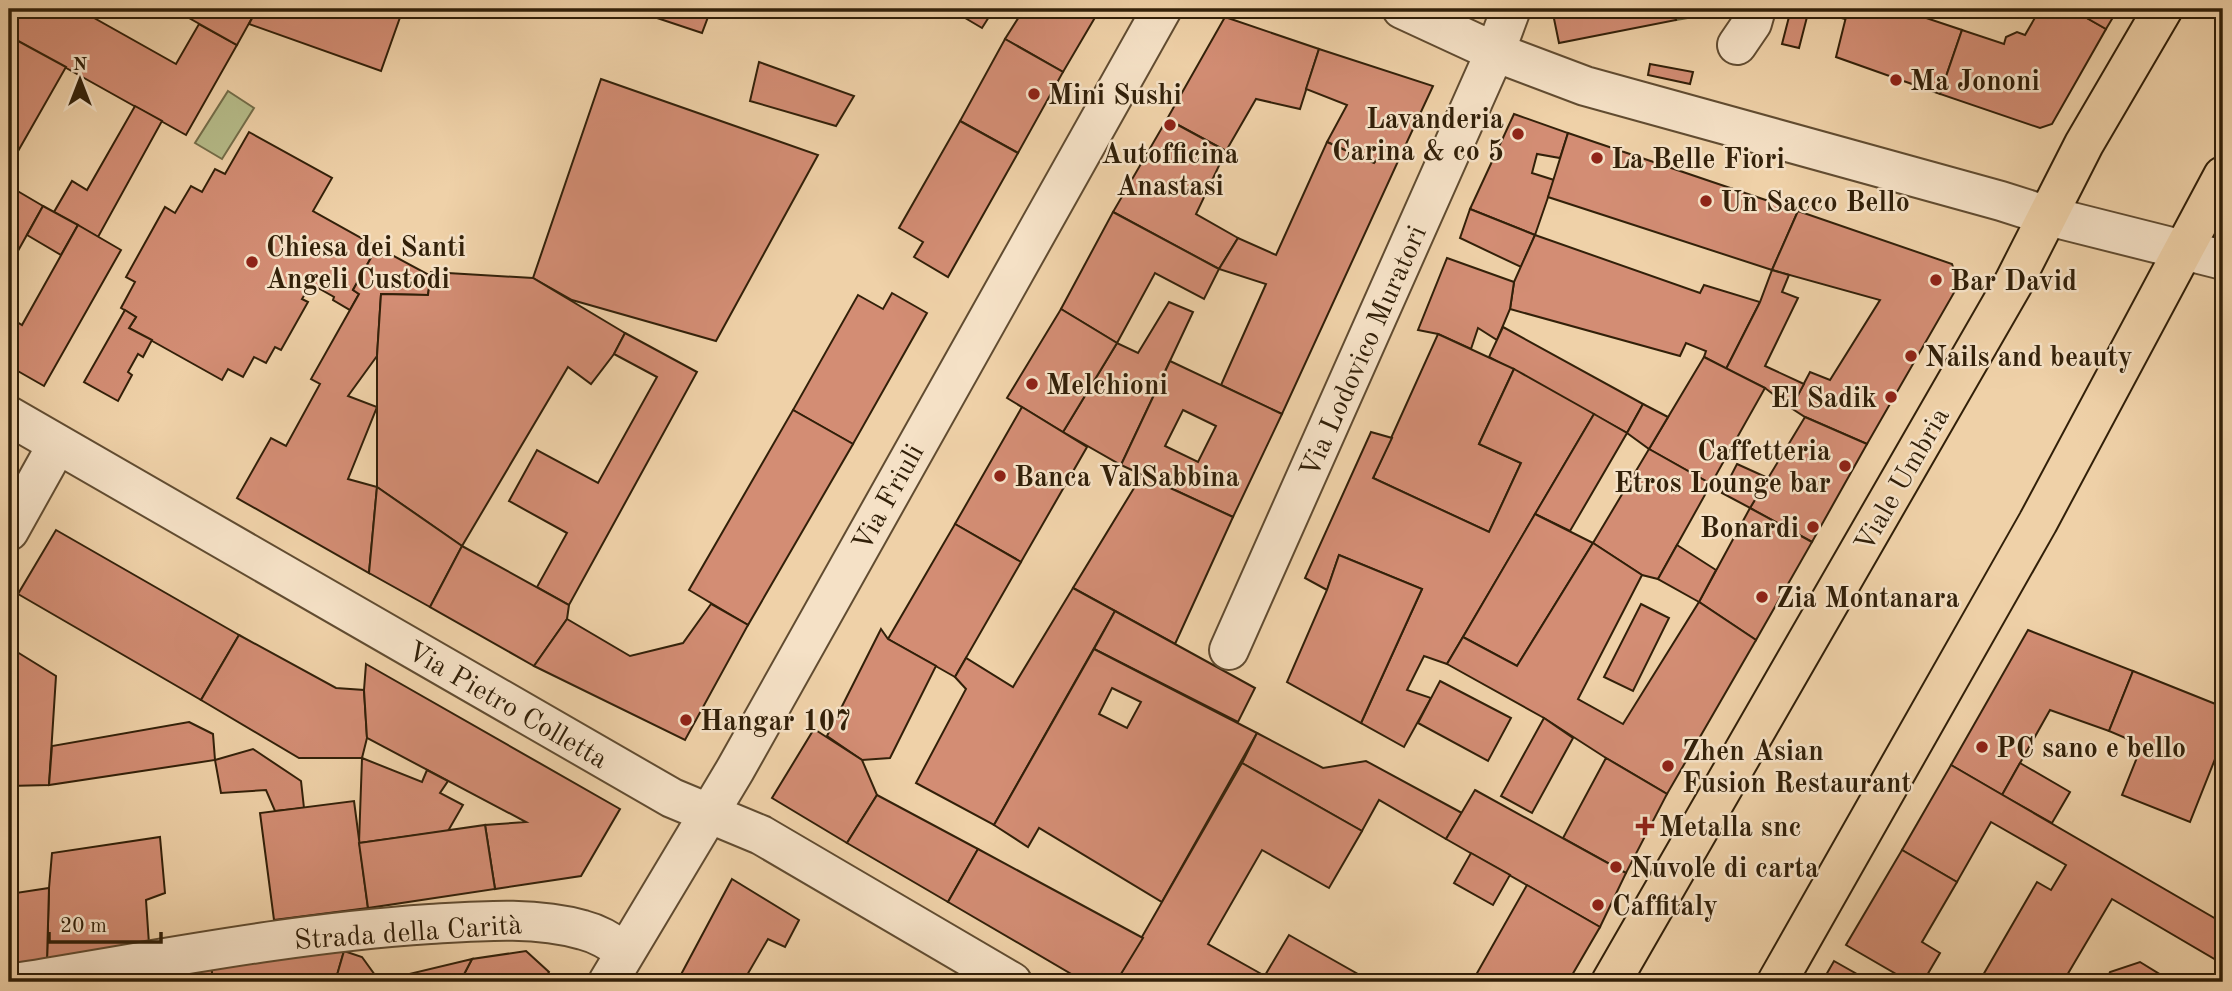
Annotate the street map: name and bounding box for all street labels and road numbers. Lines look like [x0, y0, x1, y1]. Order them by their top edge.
street label: Via Lodovico Muratori [1297, 222, 1433, 482]
street label: Viale Umbria [1851, 403, 1956, 557]
street label: Via Friuli [849, 440, 930, 557]
street label: Via Pietro Colletta [402, 638, 612, 775]
street label: Strada della Carità [293, 912, 523, 956]

